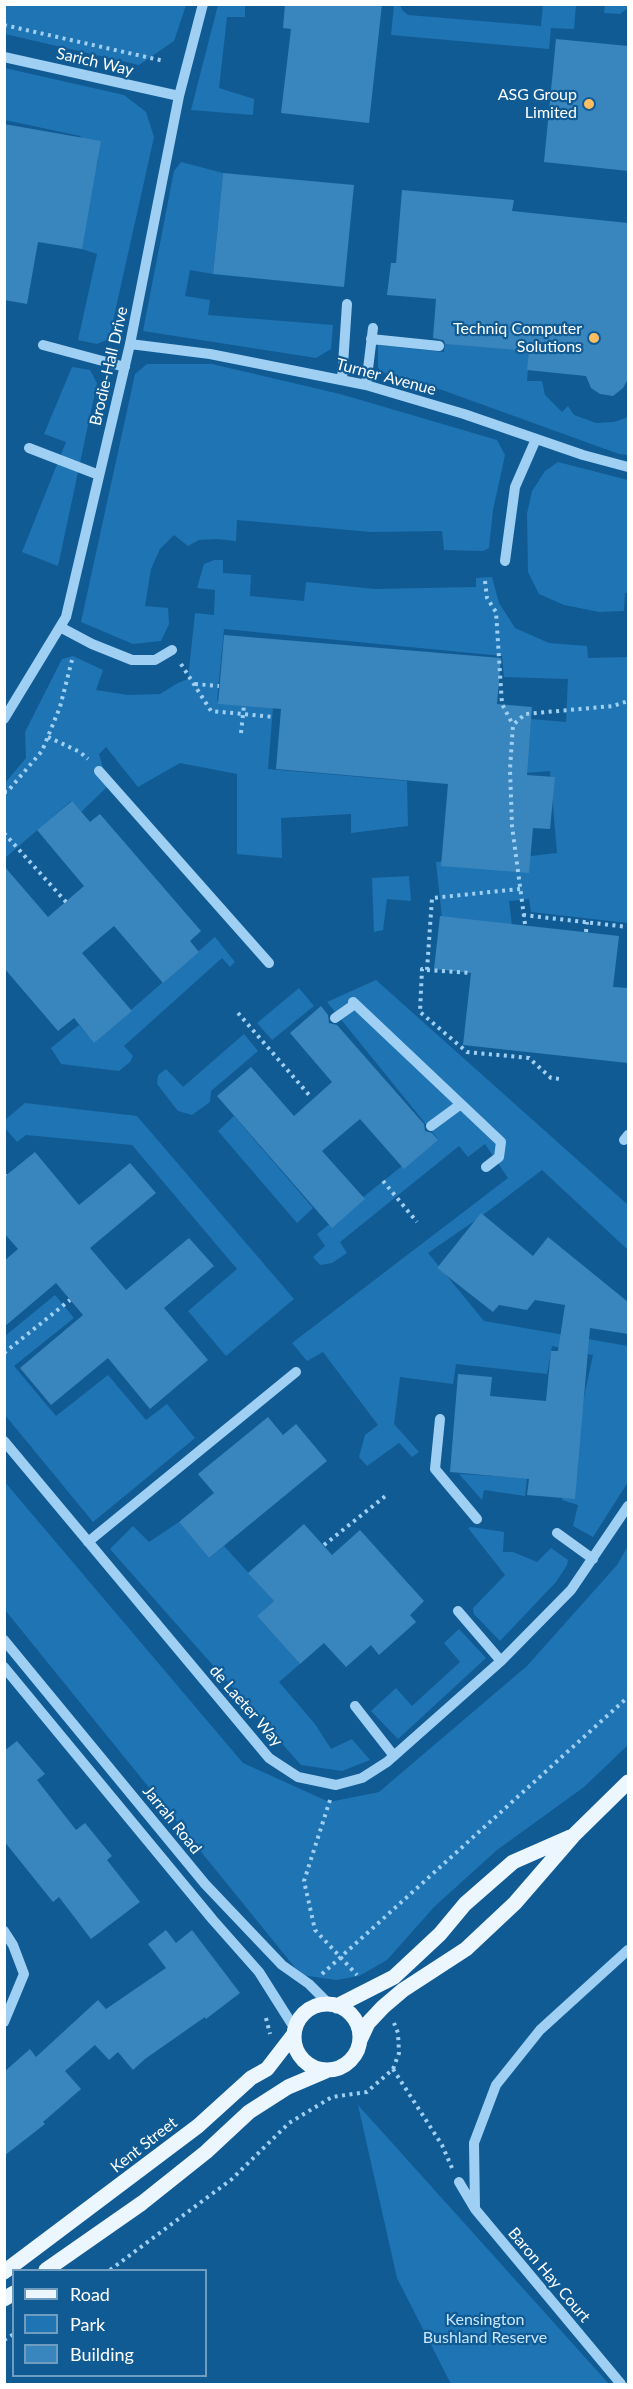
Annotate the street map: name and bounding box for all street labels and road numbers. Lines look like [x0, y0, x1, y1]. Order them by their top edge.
street label: Sarich Way [55, 44, 135, 80]
street label: Brodie-Hall Drive [86, 305, 132, 427]
street label: Turner Avenue [334, 354, 438, 400]
street label: de Laeter Way [205, 1661, 287, 1751]
street label: Jarrah Road [139, 1782, 205, 1858]
street label: Kent Street [107, 2113, 181, 2177]
street label: Baron Hay Court [504, 2224, 594, 2326]

